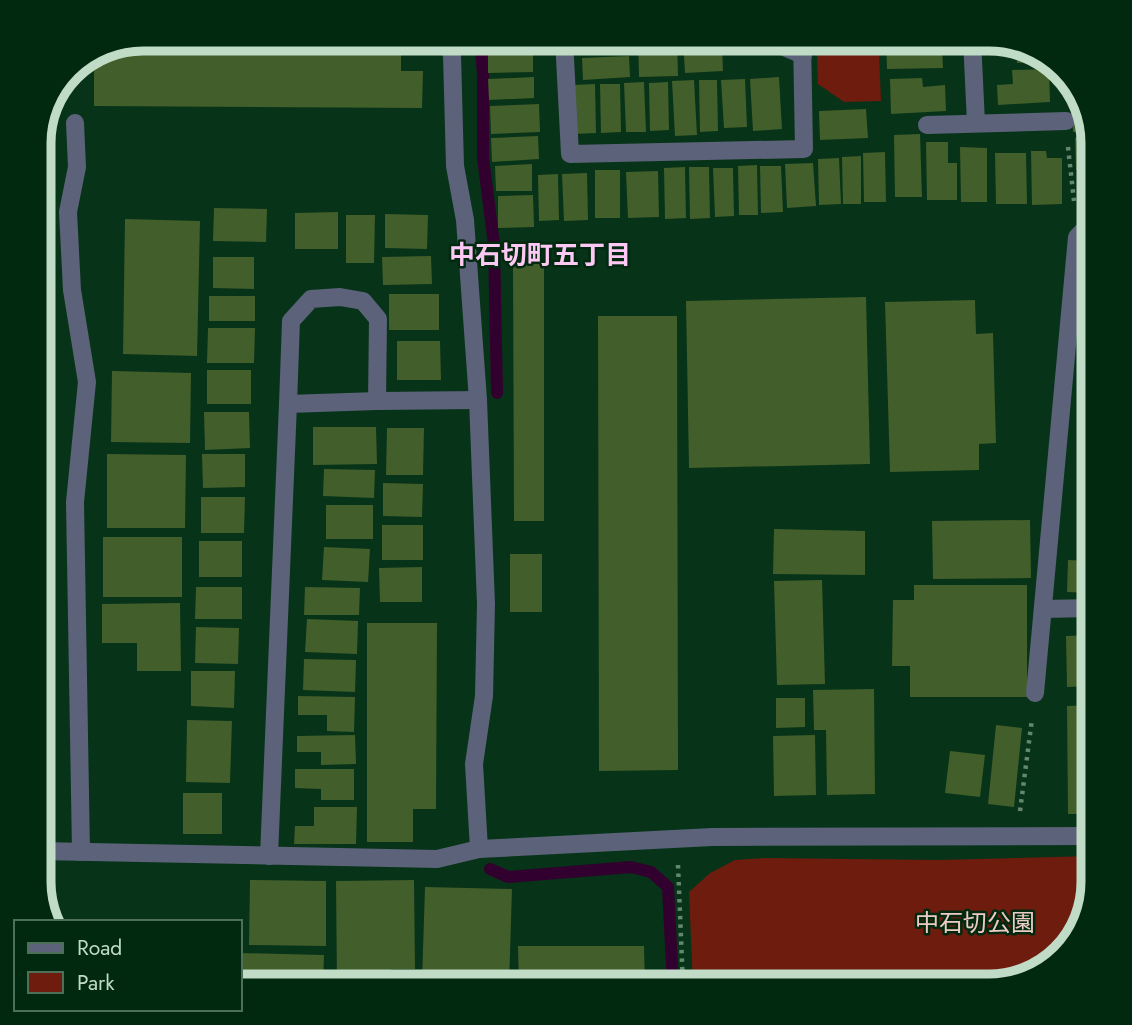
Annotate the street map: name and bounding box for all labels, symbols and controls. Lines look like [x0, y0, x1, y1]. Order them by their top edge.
district label: 中石切町五丁目 [449, 236, 631, 274]
park label: 中石切公園 [915, 905, 1035, 940]
legend [14, 920, 242, 1011]
text: Road [77, 933, 122, 963]
text: Park [77, 968, 115, 998]

